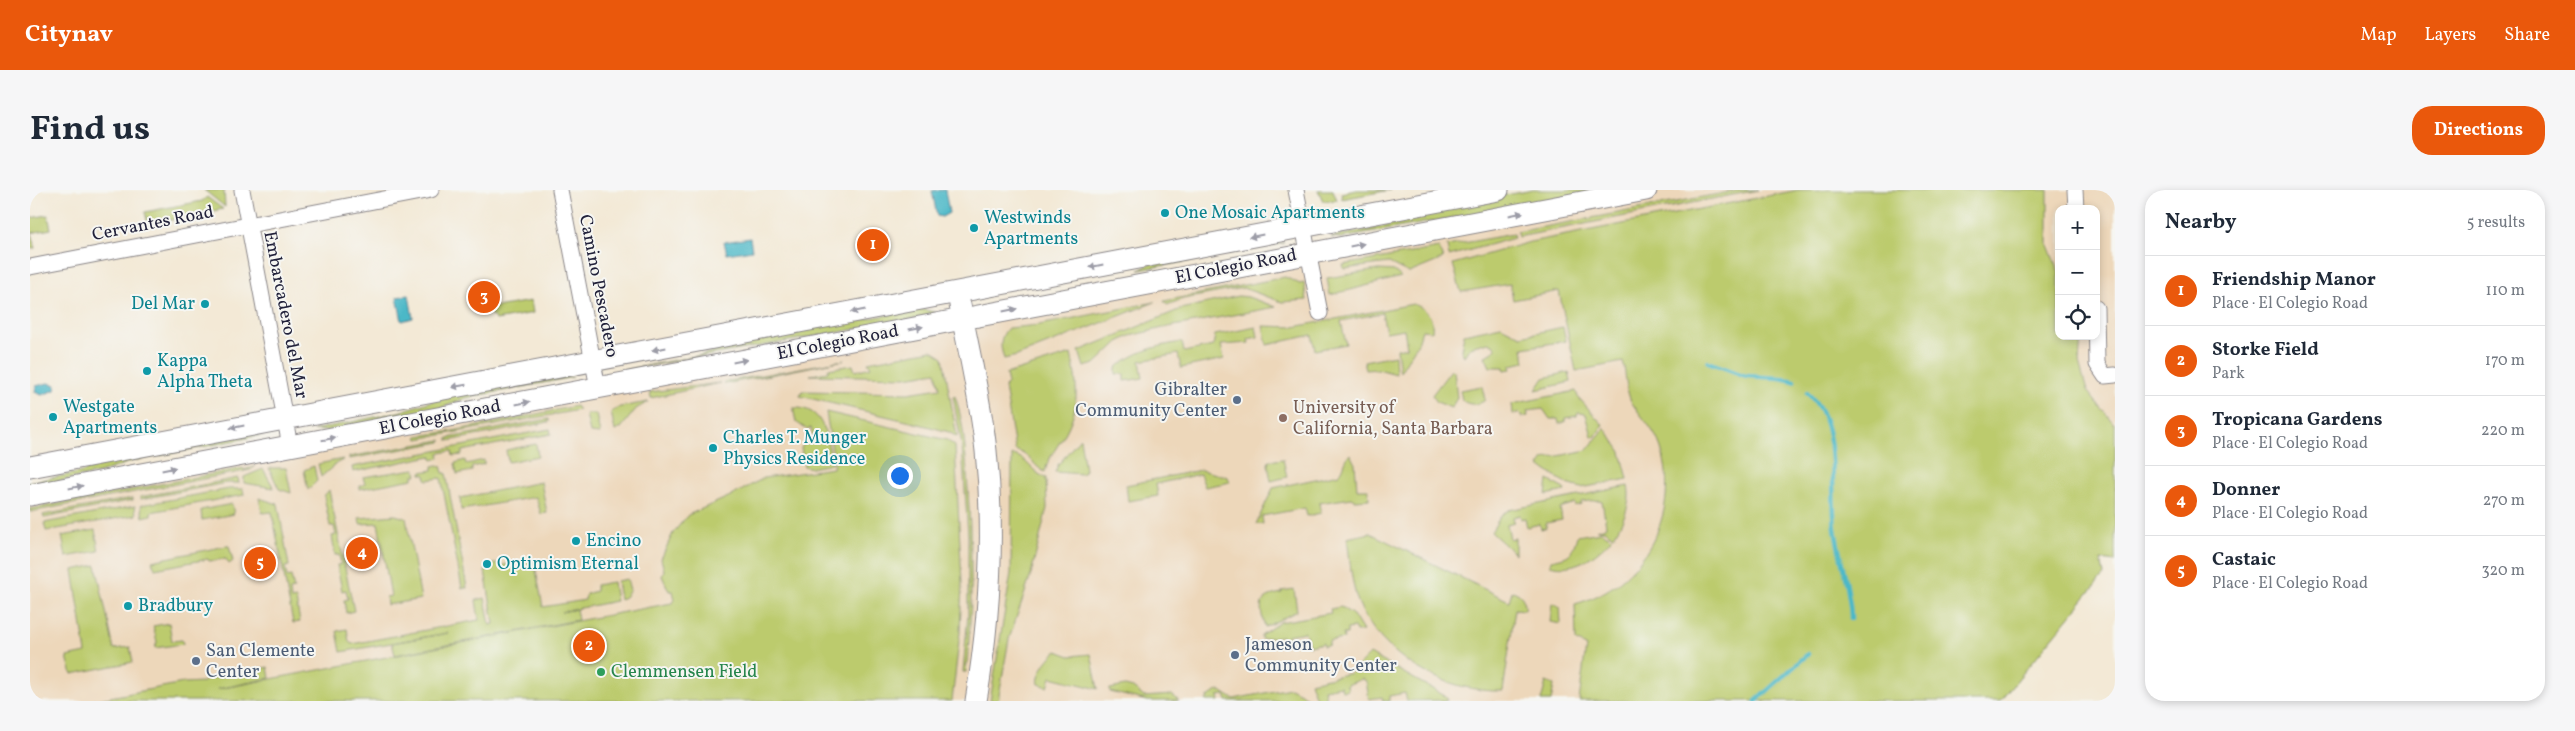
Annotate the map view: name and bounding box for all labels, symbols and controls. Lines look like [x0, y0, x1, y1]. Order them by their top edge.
text: Citynav [25, 18, 113, 52]
text: Map [2360, 23, 2396, 48]
text: Layers [2424, 23, 2476, 48]
text: Share [2504, 23, 2550, 48]
text: Find us [30, 106, 150, 154]
button: Directions [2412, 106, 2545, 155]
street label: Cervantes Road [90, 200, 216, 248]
place label: One Mosaic Apartments [1175, 201, 1365, 226]
map controls [2055, 205, 2100, 340]
button: + [2055, 205, 2100, 250]
place label: Westwinds Apartments [984, 206, 1078, 252]
marker: One Mosaic Apartments [1159, 207, 1171, 219]
text: Nearby [2165, 208, 2236, 237]
one-way arrow [1509, 210, 1525, 218]
street label: Camino Pescadero [572, 212, 624, 360]
text: 5 results [2467, 212, 2525, 234]
marker: Westwinds Apartments [968, 222, 980, 234]
pin: 1 [857, 226, 889, 264]
street label: Embarcadero del Mar [256, 229, 314, 401]
one-way arrow [1247, 232, 1263, 240]
one-way arrow [1349, 241, 1364, 249]
street label: El Colegio Road [1173, 243, 1299, 291]
button: − [2055, 250, 2100, 295]
one-way arrow [1088, 262, 1104, 270]
text: Friendship Manor [2212, 267, 2376, 293]
pin: 3 [468, 278, 500, 316]
text: 1 [2178, 280, 2184, 302]
text: 110 m [2486, 280, 2525, 302]
place label: Del Mar [131, 292, 195, 317]
text: Place · El Colegio Road [2212, 293, 2368, 315]
button: locate [2055, 295, 2100, 340]
marker: Del Mar [199, 298, 211, 310]
one-way arrow [1003, 306, 1019, 314]
one-way arrow [850, 308, 866, 316]
street label: El Colegio Road [775, 319, 901, 367]
one-way arrow [909, 324, 924, 332]
text: Storke Field [2212, 337, 2319, 363]
one-way arrow [650, 345, 666, 353]
place label: Kappa Alpha Theta [157, 349, 253, 395]
text: 2 [2177, 350, 2185, 372]
text: 170 m [2485, 350, 2525, 372]
one-way arrow [732, 357, 748, 365]
text: Park [2212, 363, 2245, 385]
marker: Kappa Alpha Theta [141, 365, 153, 377]
place label: Gibralter Community Center [1075, 378, 1227, 424]
one-way arrow [452, 382, 467, 390]
street label: El Colegio Road [377, 394, 503, 442]
marker: Gibralter Community Center [1231, 394, 1243, 406]
place label: Westgate Apartments [63, 395, 157, 441]
place label: University of California, Santa Barbara [1293, 396, 1493, 442]
one-way arrow [516, 398, 532, 406]
text: Tropicana Gardens [2212, 407, 2383, 433]
marker: Westgate Apartments [47, 411, 59, 423]
marker: University of California, Santa Barbara [1277, 412, 1289, 424]
text: 3 [2177, 420, 2185, 442]
text: 220 m [2481, 420, 2525, 442]
one-way arrow [229, 424, 245, 432]
place label: Charles T. Munger Physics Residence [723, 426, 867, 472]
text: Place · El Colegio Road [2212, 433, 2368, 455]
one-way arrow [321, 435, 337, 443]
marker: Charles T. Munger Physics Residence [707, 442, 719, 454]
your location [887, 463, 913, 489]
one-way arrow [162, 465, 178, 473]
text: Donner [2212, 477, 2280, 503]
one-way arrow [68, 482, 84, 490]
text: 4 [2176, 490, 2186, 512]
text: 270 m [2483, 490, 2525, 512]
text: Place · El Colegio Road [2212, 503, 2368, 525]
place label: Encino [586, 529, 641, 554]
pin: 4 [346, 534, 378, 572]
marker: Encino [570, 535, 582, 547]
pin: 5 [244, 544, 276, 582]
text: Castaic [2212, 547, 2276, 573]
place label: Optimism Eternal [497, 552, 639, 577]
marker: Optimism Eternal [481, 558, 493, 570]
text: 5 [2177, 560, 2185, 582]
text: 320 m [2481, 560, 2525, 582]
text: Place · El Colegio Road [2212, 573, 2368, 595]
place label: Bradbury [138, 594, 213, 619]
marker: Bradbury [122, 600, 134, 612]
pin: 2 [573, 627, 605, 665]
place label: Jameson Community Center [1245, 633, 1397, 679]
place label: San Clemente Center [206, 639, 315, 685]
marker: Jameson Community Center [1229, 649, 1241, 661]
marker: San Clemente Center [190, 655, 202, 667]
place label: Clemmensen Field [611, 660, 757, 685]
marker: Clemmensen Field [595, 666, 607, 678]

